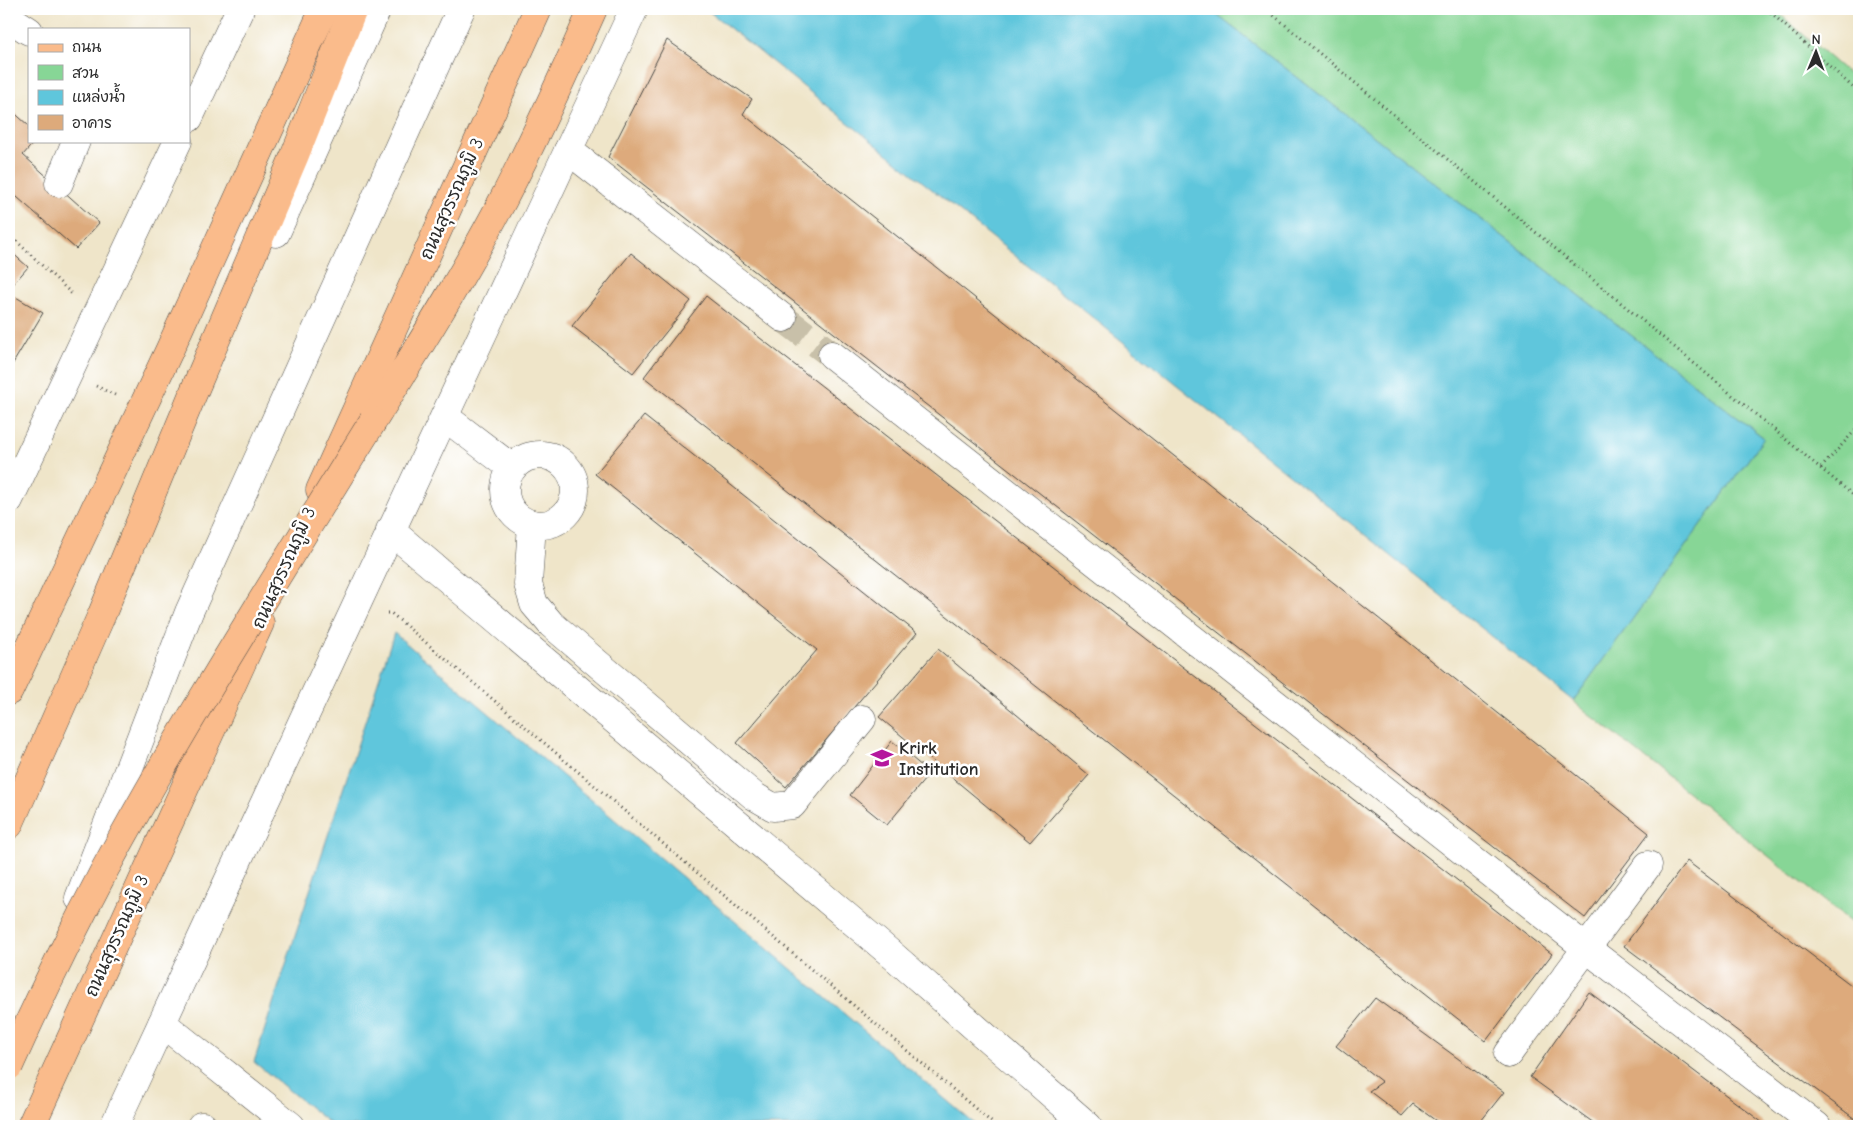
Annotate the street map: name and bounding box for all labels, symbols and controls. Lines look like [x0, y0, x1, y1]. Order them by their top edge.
legend [28, 28, 190, 142]
north arrow [1790, 28, 1840, 78]
text: N [1812, 31, 1821, 48]
text: ถนน [72, 38, 101, 56]
text: สวน [72, 64, 99, 82]
text: แหล่งน้ำ [72, 83, 126, 106]
text: อาคาร [72, 114, 112, 132]
street label: ถนนสุวรรณภูมิ 3 [415, 135, 491, 264]
street label: ถนนสุวรรณภูมิ 3 [247, 504, 323, 633]
place label: Krirk Institution [899, 738, 979, 780]
school or university icon: Krirk Institution [869, 745, 895, 771]
street label: ถนนสุวรรณภูมิ 3 [80, 872, 156, 1001]

